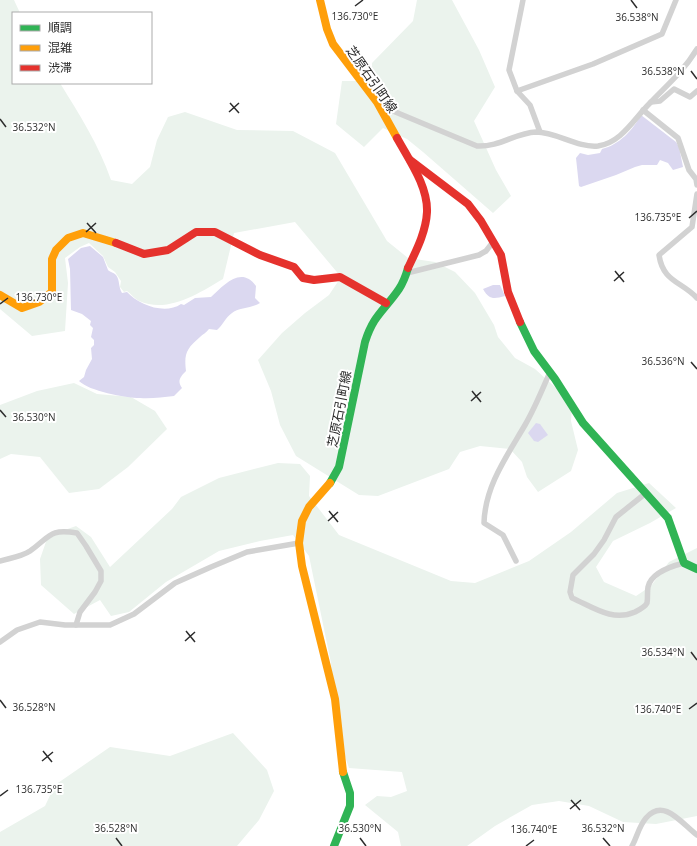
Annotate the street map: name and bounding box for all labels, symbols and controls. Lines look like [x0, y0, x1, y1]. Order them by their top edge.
text: 136.730°E [332, 9, 378, 23]
text: 36.538°N [615, 10, 659, 24]
legend [12, 12, 152, 84]
text: 順調 [48, 19, 72, 36]
text: 混雑 [48, 39, 72, 56]
street label: 芝原石引町線 [342, 42, 402, 116]
text: 渋滞 [48, 59, 72, 76]
text: 36.538°N [641, 64, 685, 78]
text: 36.532°N [12, 120, 56, 134]
text: 136.735°E [635, 210, 681, 224]
text: 136.730°E [16, 290, 62, 304]
text: 36.536°N [641, 354, 685, 368]
street label: 芝原石引町線 [323, 369, 355, 449]
text: 36.530°N [12, 410, 56, 424]
text: 36.534°N [641, 645, 685, 659]
text: 36.528°N [12, 700, 56, 714]
text: 136.740°E [635, 702, 681, 716]
text: 136.735°E [16, 782, 62, 796]
text: 36.528°N [94, 821, 138, 835]
text: 36.530°N [338, 821, 382, 835]
text: 36.532°N [581, 821, 625, 835]
text: 136.740°E [511, 822, 557, 836]

